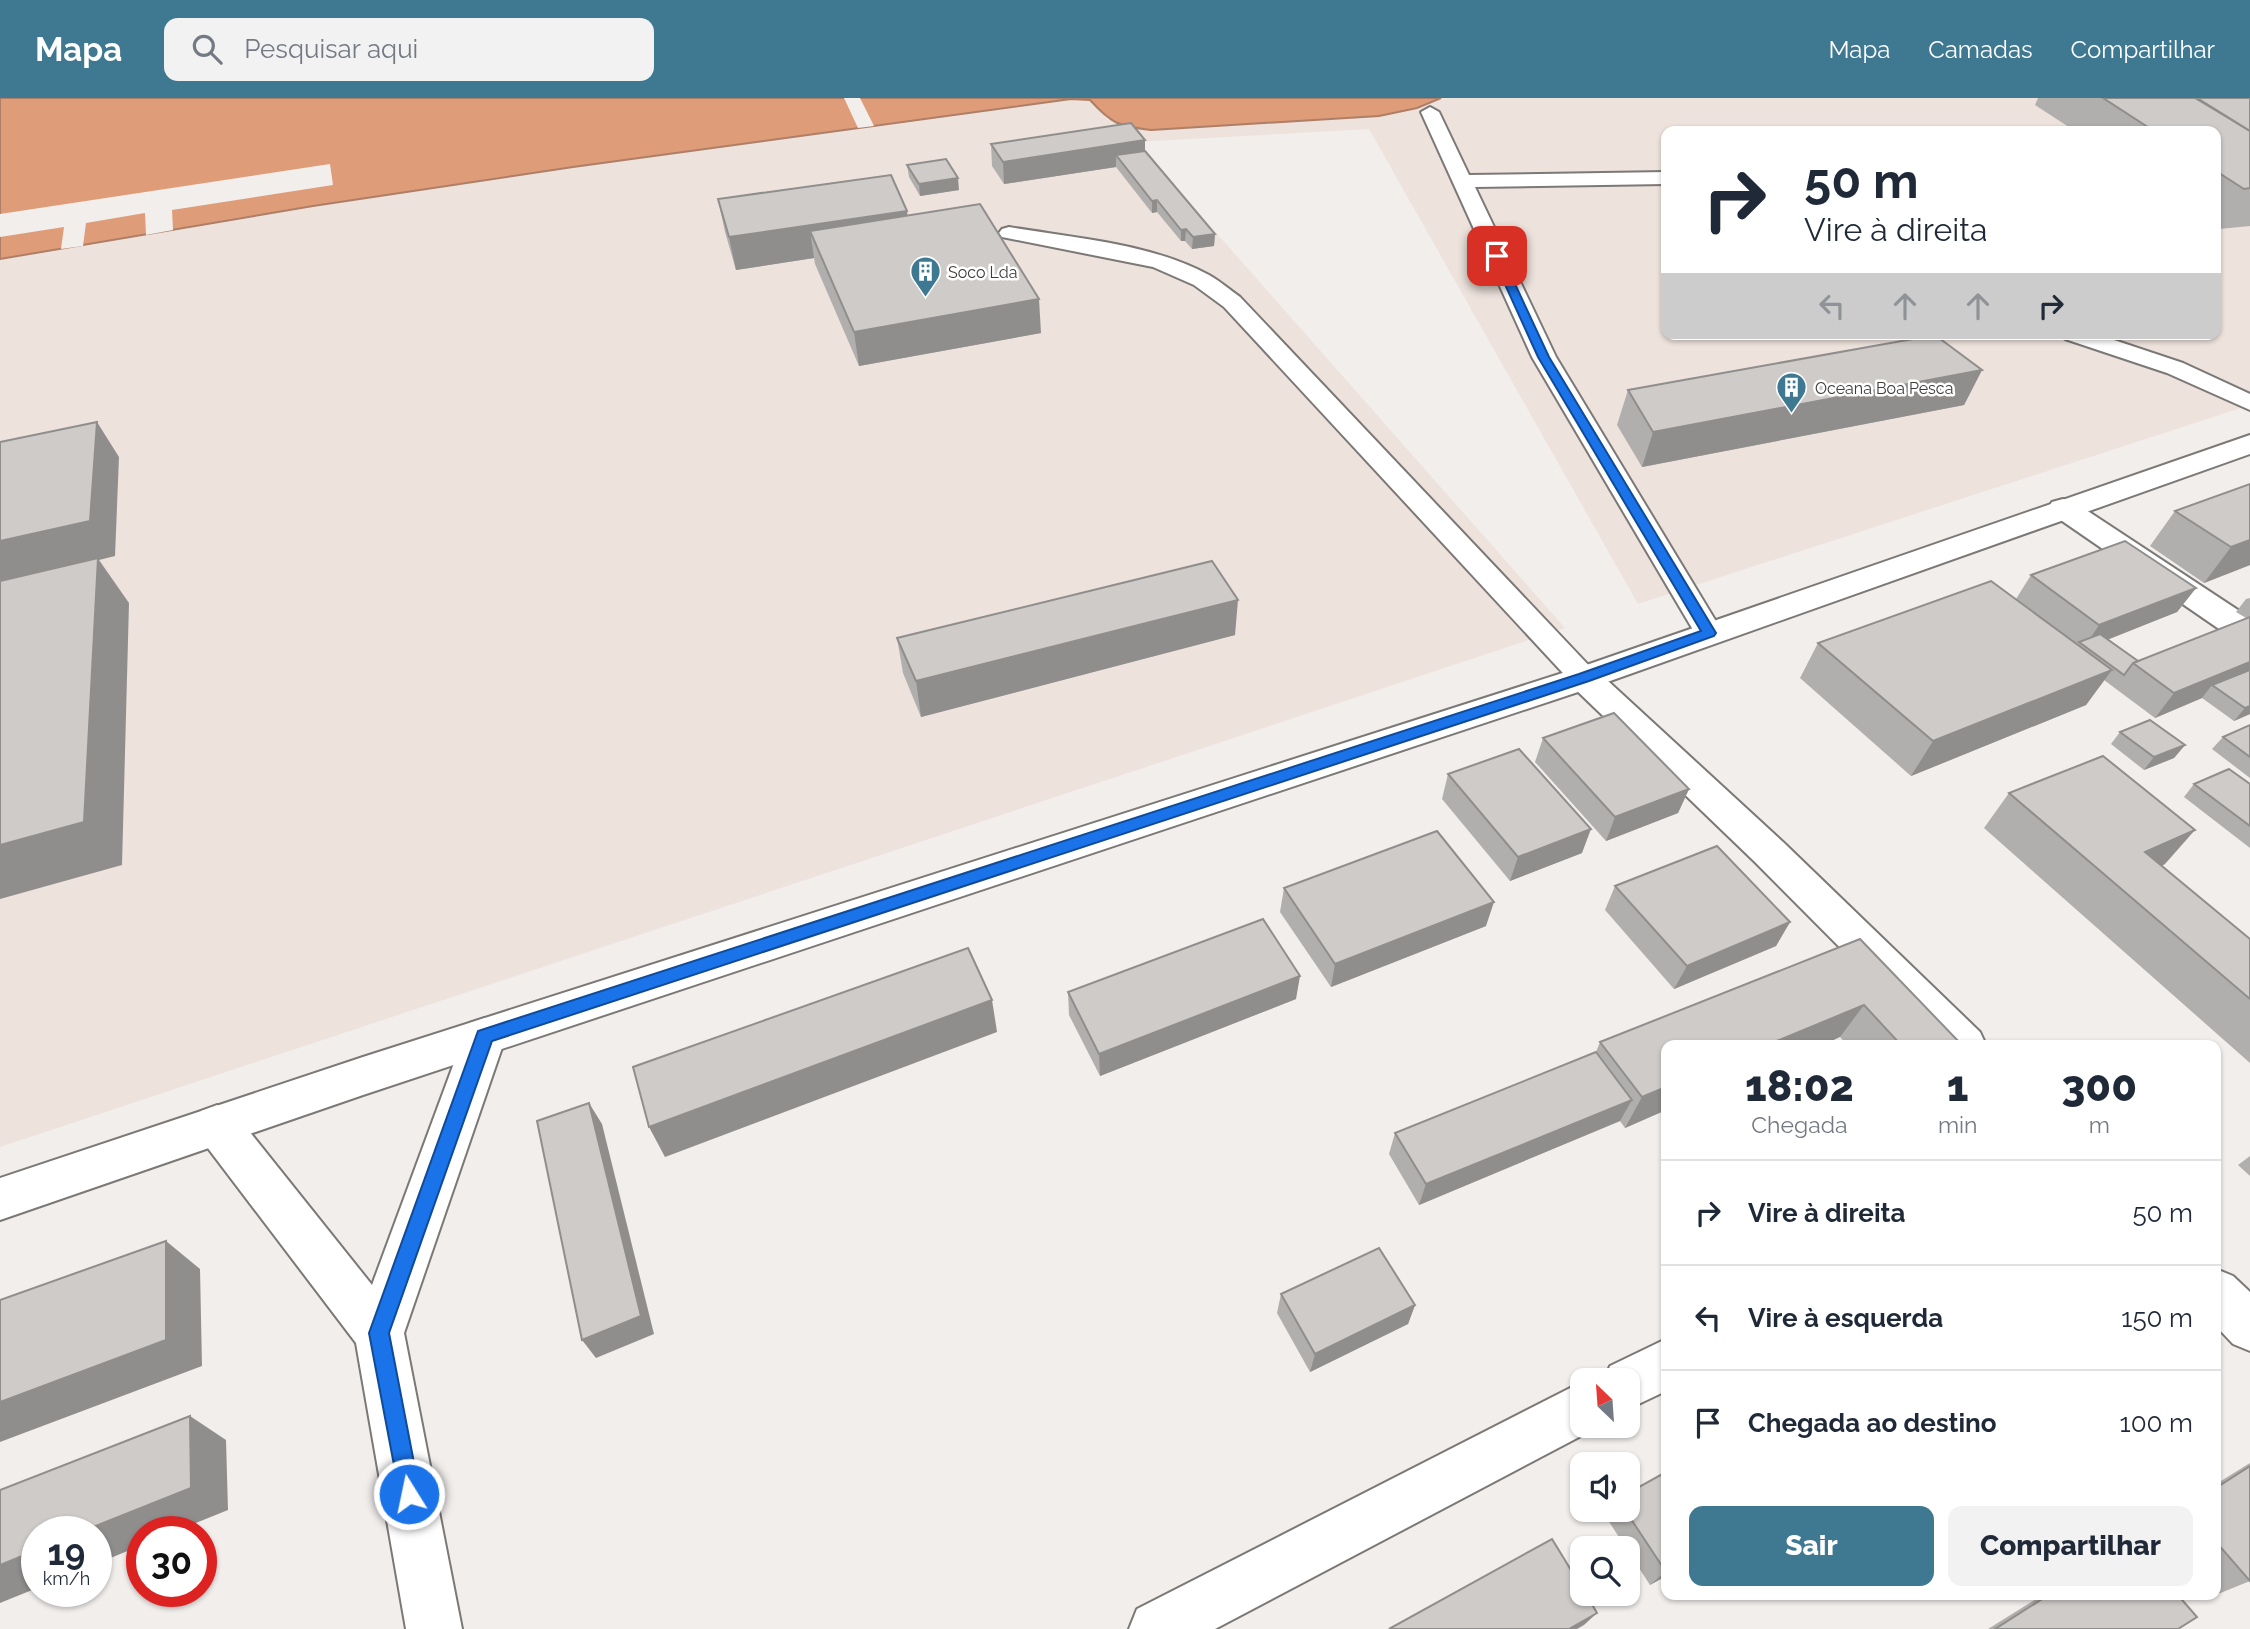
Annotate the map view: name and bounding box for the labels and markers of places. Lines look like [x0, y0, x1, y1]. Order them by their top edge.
pin [1467, 226, 1527, 286]
building icon: Soco Lda [908, 255, 942, 299]
place label: Soco Lda [948, 263, 1017, 282]
building icon: Oceana Boa Pesca [1775, 371, 1809, 415]
place label: Oceana Boa Pesca [1815, 379, 1953, 398]

